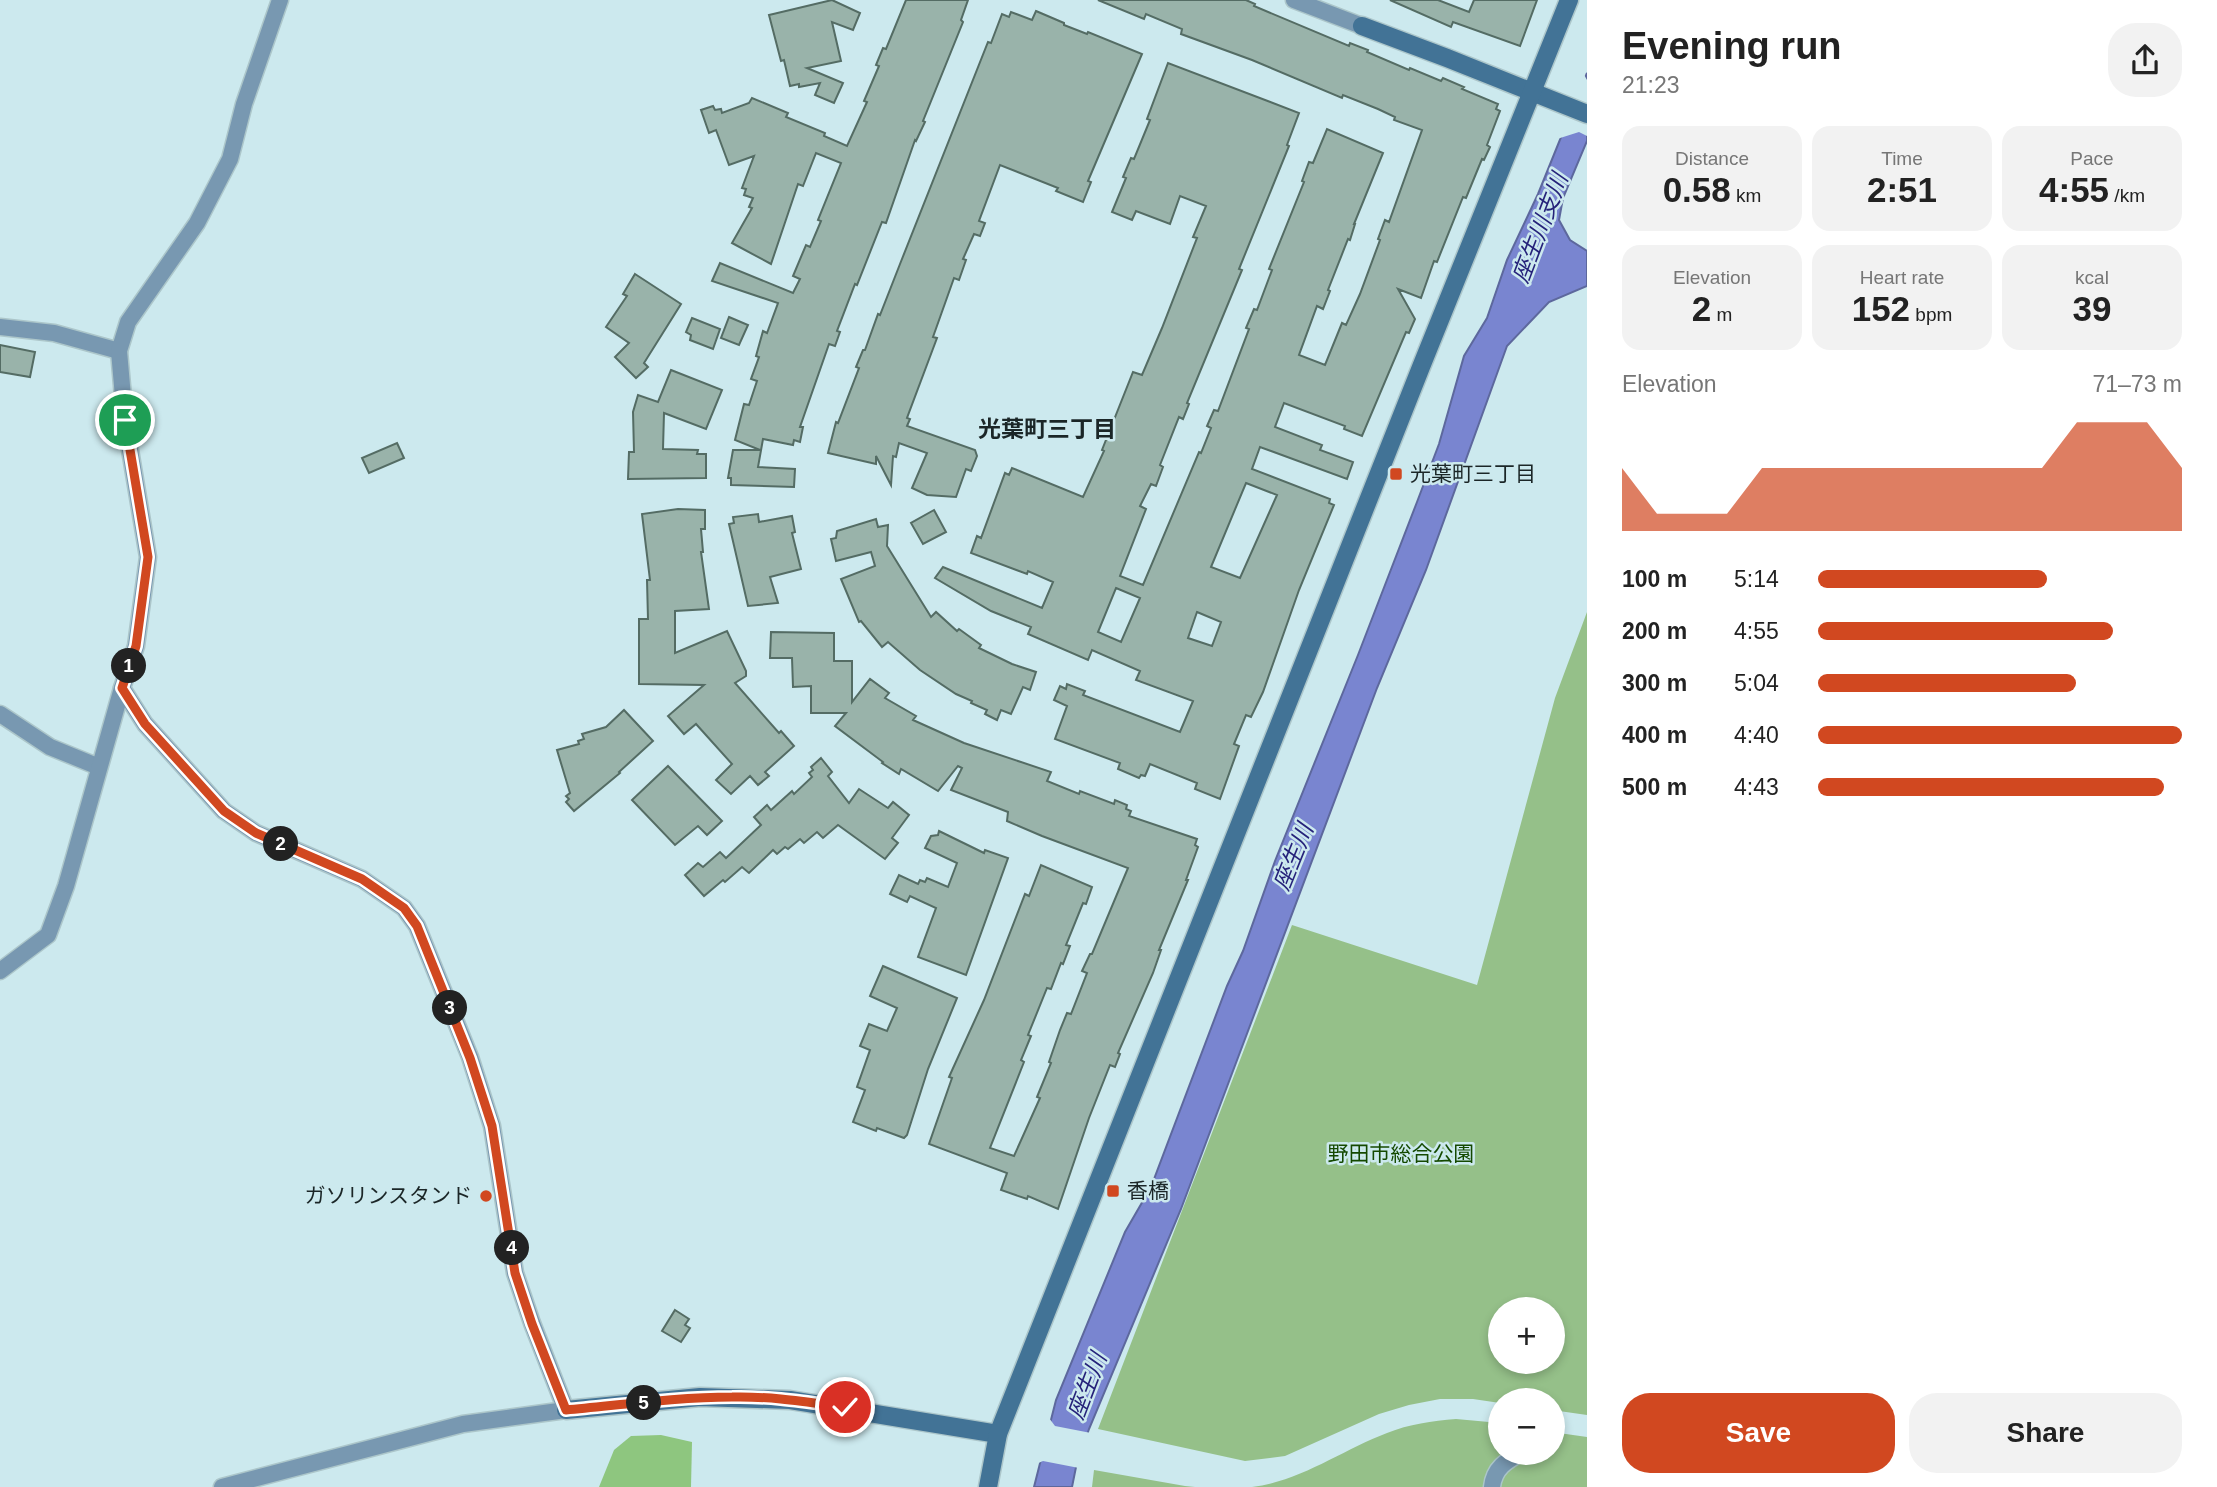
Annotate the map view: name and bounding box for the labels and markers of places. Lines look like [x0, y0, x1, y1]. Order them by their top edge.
pin [95, 390, 155, 450]
place label: 光葉町三丁目 [1410, 462, 1536, 485]
marker: 光葉町三丁目 [1388, 466, 1404, 482]
pin: 1 [111, 648, 146, 684]
pin: 2 [264, 826, 298, 862]
pin: 3 [433, 990, 468, 1026]
place label: 香橋 [1127, 1179, 1169, 1202]
marker: 香橋 [1105, 1183, 1121, 1199]
place label: ガソリンスタンド [304, 1184, 472, 1207]
marker: ガソリンスタンド [478, 1188, 494, 1204]
pin: 4 [494, 1230, 530, 1266]
pin [815, 1377, 875, 1437]
pin: 5 [626, 1386, 662, 1420]

